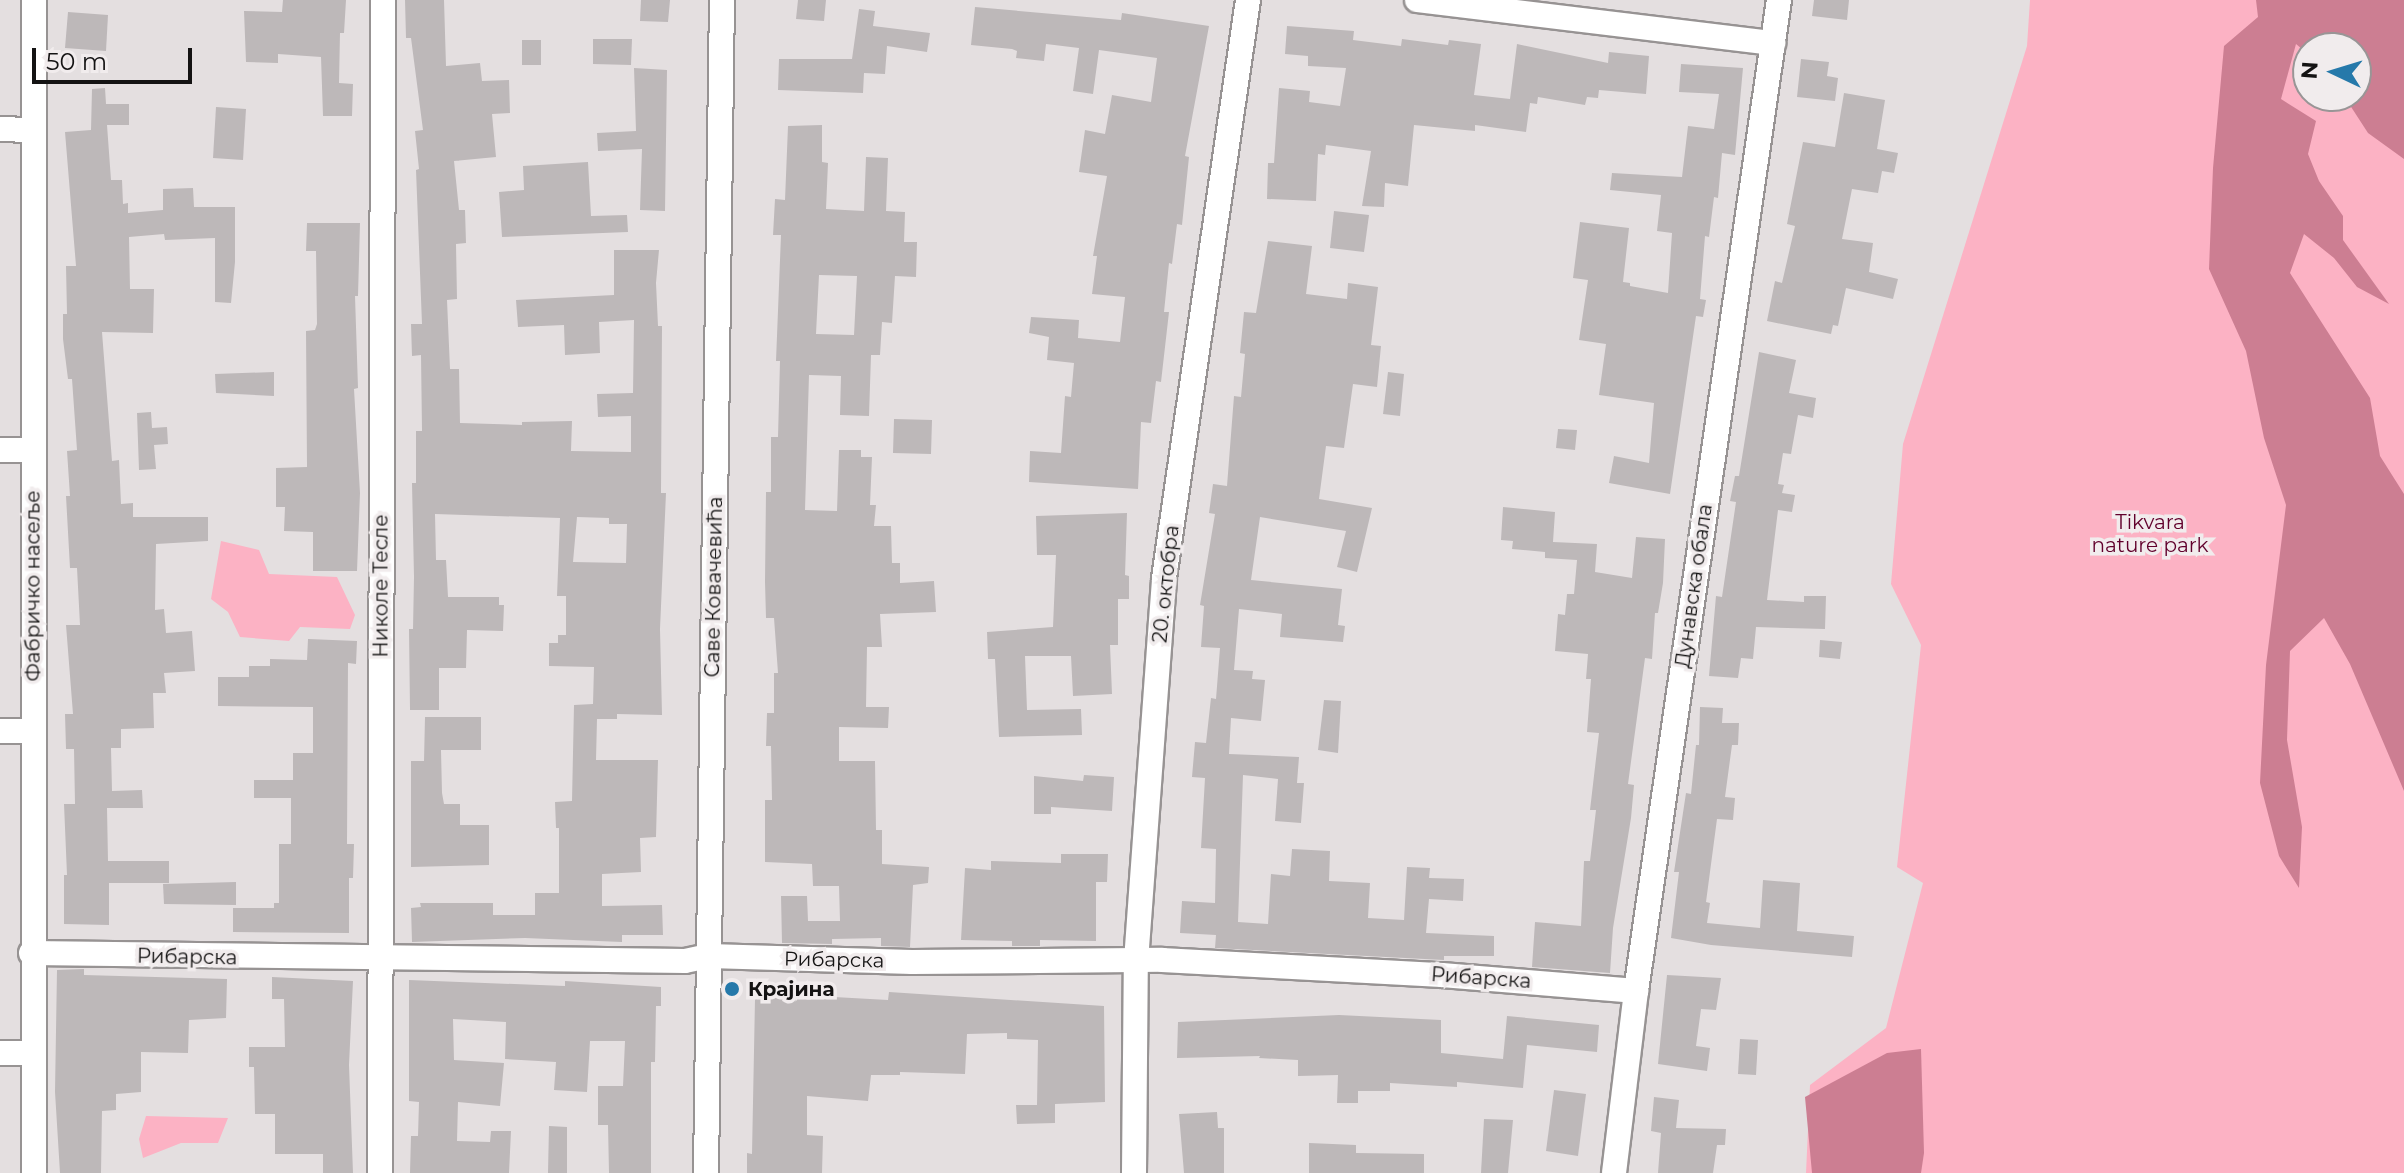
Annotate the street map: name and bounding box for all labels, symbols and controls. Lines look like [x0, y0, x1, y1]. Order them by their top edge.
scale bar [36, 32, 196, 82]
north arrow [2292, 32, 2372, 112]
text: 50 m [46, 47, 107, 76]
text: N [2295, 61, 2324, 80]
street label: Фабричко насеље [21, 490, 45, 682]
street label: Саве Ковачевића [700, 496, 728, 678]
street label: Дунавска обала [1671, 503, 1717, 669]
park label: Tikvara nature park [2091, 511, 2209, 558]
street label: Николе Тесле [369, 514, 393, 658]
street label: 20. октобра [1148, 524, 1184, 644]
street label: Рибарска [137, 944, 237, 970]
street label: Рибарска [784, 947, 884, 973]
street label: Рибарска [1430, 963, 1532, 993]
place label: Крајина [748, 977, 835, 1001]
marker: Крајина [723, 980, 741, 998]

